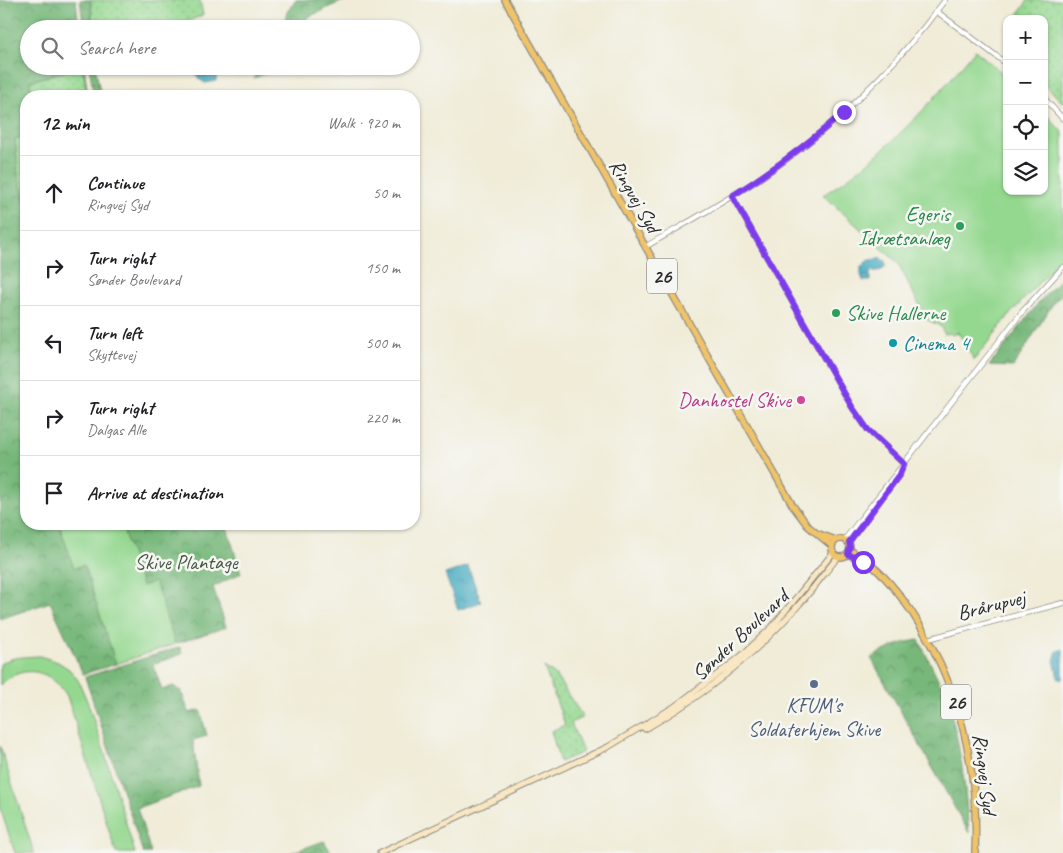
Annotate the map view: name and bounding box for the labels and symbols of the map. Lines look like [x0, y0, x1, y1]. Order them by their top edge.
route end [833, 101, 856, 124]
street label: Ringvej Syd [604, 154, 668, 240]
place label: Egeris Idrætsanlæg [858, 201, 952, 251]
marker: Egeris Idrætsanlæg [954, 220, 966, 232]
road number: 26 [647, 258, 677, 294]
place label: Skive Hallerne [846, 300, 946, 326]
marker: Skive Hallerne [830, 307, 842, 319]
place label: Cinema 4 [903, 330, 972, 356]
marker: Cinema 4 [887, 337, 899, 349]
place label: Danhostel Skive [678, 387, 792, 413]
marker: Danhostel Skive [795, 394, 807, 406]
park label: Skive Plantage [134, 549, 239, 575]
route start [852, 551, 875, 574]
street label: Sønder Boulevard [686, 581, 796, 686]
street label: Brårupvej [954, 583, 1030, 626]
marker: KFUM's Soldaterhjem Skive [808, 678, 820, 690]
road number: 26 [941, 684, 971, 720]
place label: KFUM's Soldaterhjem Skive [748, 692, 881, 742]
street label: Ringvej Syd [967, 732, 1003, 818]

